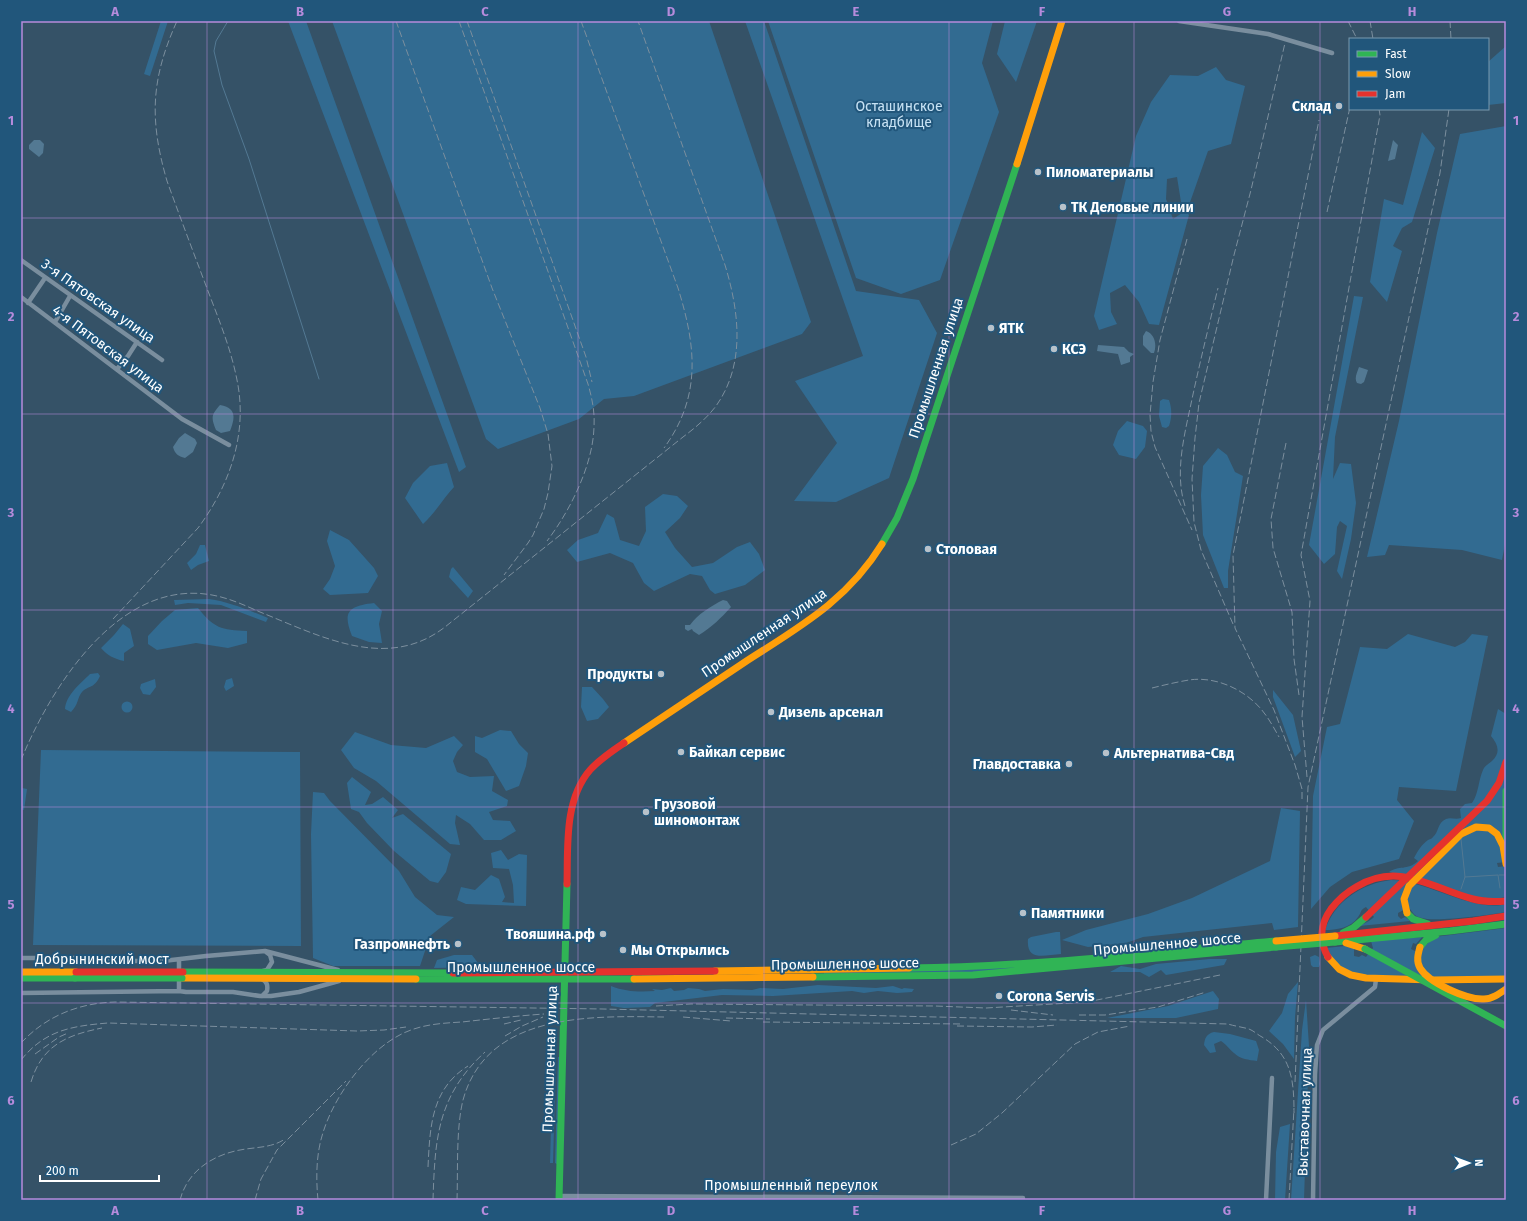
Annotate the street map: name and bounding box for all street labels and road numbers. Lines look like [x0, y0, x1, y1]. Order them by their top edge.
street label: 3-я Пятовская улица [38, 255, 158, 347]
street label: Промышленная улица [905, 295, 967, 441]
street label: 4-я Пятовская улица [49, 302, 167, 396]
street label: Промышленная улица [698, 585, 830, 681]
street label: Промышленное шоссе [1092, 929, 1242, 959]
street label: Добрынинский мост [34, 951, 169, 968]
street label: Промышленное шоссе [771, 954, 919, 974]
street label: Промышленное шоссе [447, 959, 595, 976]
street label: Промышленная улица [539, 985, 561, 1133]
street label: Выставочная улица [1294, 1047, 1316, 1177]
street label: Промышленный переулок [704, 1177, 878, 1194]

